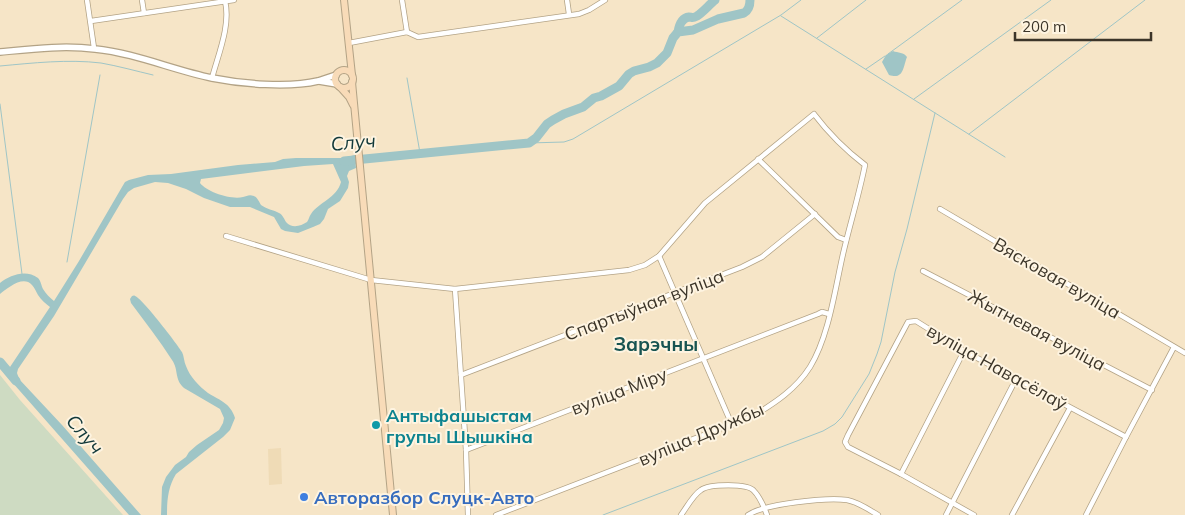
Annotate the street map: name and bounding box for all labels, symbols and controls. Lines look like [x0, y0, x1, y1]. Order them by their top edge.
scale bar [1015, 10, 1151, 42]
text: 200 m [1022, 17, 1066, 36]
water label: Случ [329, 128, 377, 156]
street label: Вясковая вуліца [989, 232, 1125, 324]
street label: Спартыўная вуліца [561, 264, 727, 346]
street label: Жытневая вуліца [964, 284, 1110, 376]
street label: вуліца Навасёлаў [923, 319, 1071, 415]
district label: Зарэчны [614, 332, 698, 356]
street label: вуліца Міру [568, 362, 671, 420]
street label: вуліца Дружбы [635, 397, 767, 471]
place label: Антыфашыстам групы Шышкіна [386, 404, 533, 448]
water label: Случ [61, 409, 109, 459]
marker: Антыфашыстам групы Шышкіна [370, 419, 382, 431]
place label: Авторазбор Слуцк-Авто [314, 486, 535, 509]
marker: Авторазбор Слуцк-Авто [298, 491, 310, 503]

